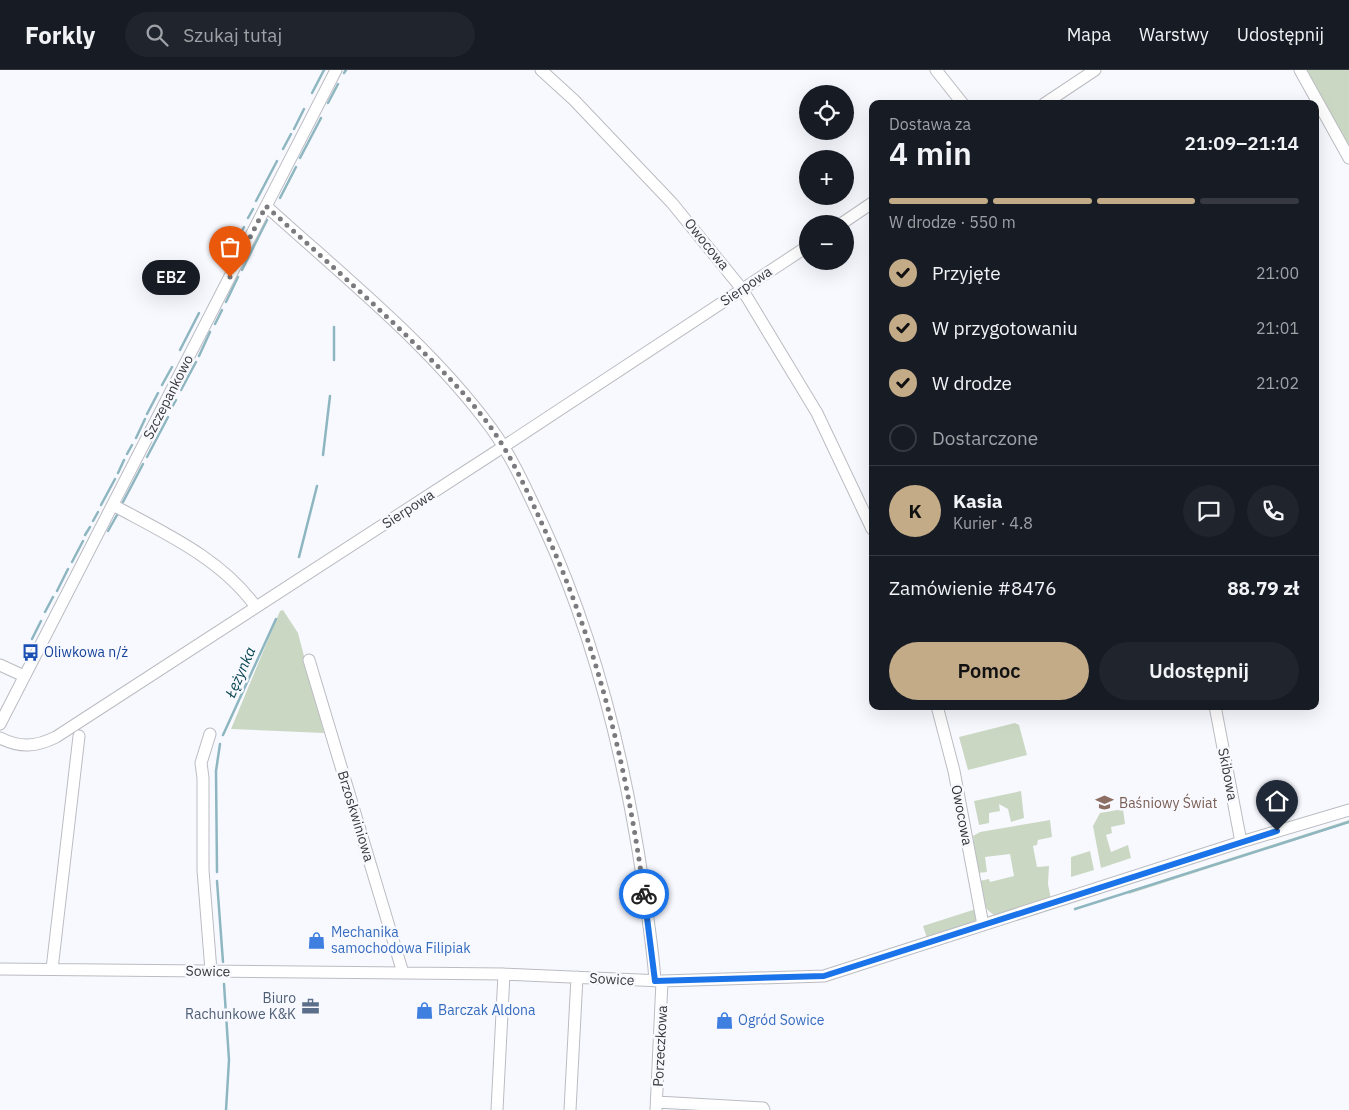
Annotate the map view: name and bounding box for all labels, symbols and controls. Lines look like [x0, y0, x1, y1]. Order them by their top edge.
search box [125, 12, 475, 57]
text: Forkly [25, 19, 95, 51]
icon: search [143, 21, 171, 49]
text: Szukaj tutaj [183, 23, 282, 47]
text: Mapa [1067, 23, 1111, 46]
text: Warstwy [1139, 23, 1209, 46]
text: Udostępnij [1237, 23, 1324, 46]
map controls [799, 85, 854, 270]
button: locate [799, 85, 854, 140]
text: Dostawa za [889, 114, 971, 134]
text: 21:09–21:14 [1185, 131, 1299, 155]
text: 4 min [889, 132, 972, 174]
button: + [799, 150, 854, 205]
text: W drodze · 550 m [889, 212, 1016, 232]
street label: Owocowa [681, 215, 734, 274]
button: − [799, 215, 854, 270]
pin [209, 226, 251, 277]
icon: bag [216, 233, 244, 261]
icon: check [889, 259, 917, 287]
callout: EBZ [142, 260, 200, 294]
text: Przyjęte [932, 261, 1001, 285]
street label: Sierpowa [717, 262, 776, 310]
text: 21:00 [1256, 263, 1299, 283]
text: EBZ [156, 267, 186, 287]
icon: check [889, 314, 917, 342]
text: W przygotowaniu [932, 316, 1078, 340]
text: 21:01 [1256, 318, 1299, 338]
street label: Szczepankowo [139, 352, 197, 442]
icon: check [889, 369, 917, 397]
text: W drodze [932, 371, 1012, 395]
text: 21:02 [1256, 373, 1299, 393]
text: Dostarczone [932, 426, 1038, 450]
street label: Sierpowa [379, 485, 438, 532]
button: chat [1183, 485, 1235, 537]
button: phone [1247, 485, 1299, 537]
text: Kasia [953, 489, 1003, 513]
text: K [908, 499, 922, 523]
text: Kurier · 4.8 [953, 513, 1033, 533]
text: Zamówienie #8476 [889, 576, 1057, 600]
text: 88.79 zł [1227, 576, 1299, 600]
bus stop icon: Oliwkowa n/ż [20, 642, 40, 662]
button: Pomoc [889, 642, 1089, 700]
button: Udostępnij [1099, 642, 1299, 700]
place label: Oliwkowa n/ż [44, 643, 129, 661]
water label: Łężynka [220, 643, 260, 701]
street label: Skibowa [1214, 746, 1242, 802]
street label: Brzoskwiniowa [334, 768, 379, 864]
pin [1256, 780, 1298, 831]
street label: Owocowa [947, 783, 977, 847]
icon: home [1263, 787, 1291, 815]
school or university icon: Baśniowy Świat [1095, 793, 1115, 813]
place label: Baśniowy Świat [1119, 793, 1218, 812]
courier [619, 869, 669, 919]
icon: bike [630, 880, 658, 908]
place label: Mechanika samochodowa Filipiak [331, 923, 471, 957]
shop icon: Mechanika samochodowa Filipiak [307, 930, 327, 950]
street label: Sowice [185, 962, 231, 980]
street label: Sowice [589, 969, 635, 989]
place label: Biuro Rachunkowe K&K [185, 989, 296, 1023]
office icon: Biuro Rachunkowe K&K [300, 996, 320, 1016]
shop icon: Barczak Aldona [414, 1000, 434, 1020]
place label: Barczak Aldona [438, 1001, 536, 1019]
street label: Porzeczkowa [649, 1004, 671, 1087]
shop icon: Ogród Sowice [714, 1010, 734, 1030]
place label: Ogród Sowice [738, 1011, 825, 1029]

